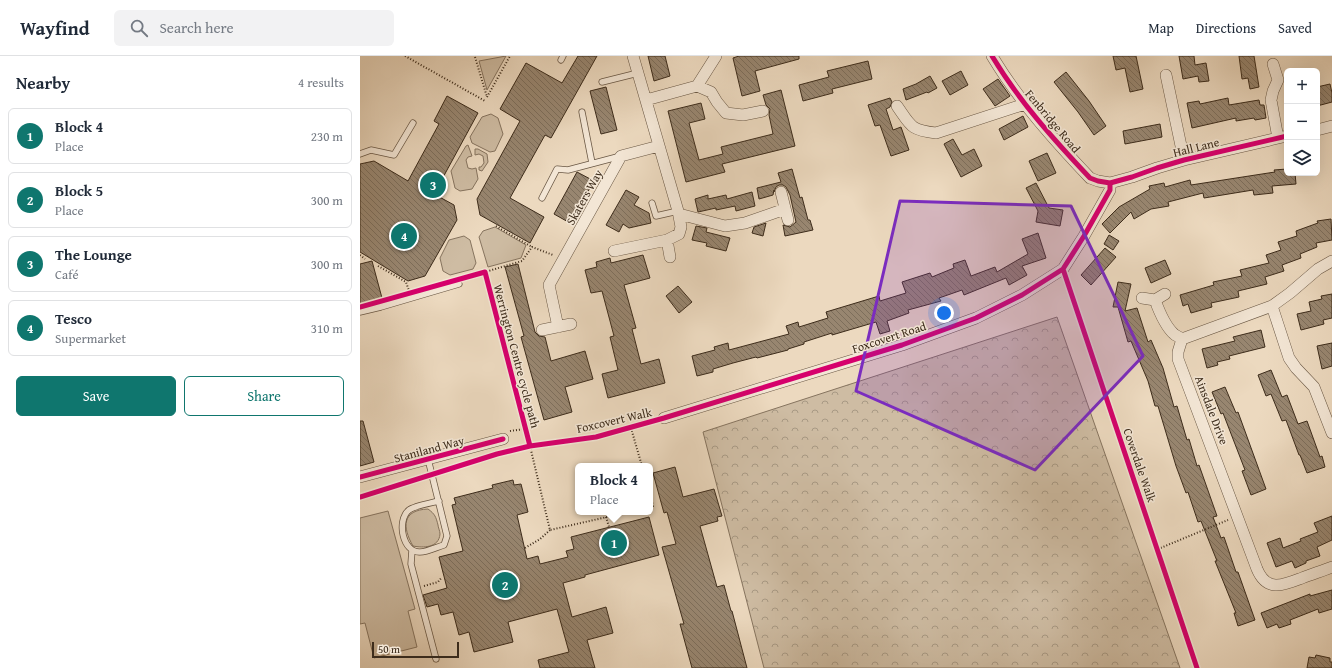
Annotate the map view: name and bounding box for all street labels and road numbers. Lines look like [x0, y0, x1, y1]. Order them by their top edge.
street label: Fenbridge Road [1021, 86, 1085, 157]
street label: Hall Lane [1171, 133, 1221, 161]
street label: Skaters Way [562, 166, 606, 228]
street label: Werrington Centre cycle path [490, 282, 544, 430]
street label: Foxcovert Road [850, 317, 929, 357]
street label: Ainsdale Drive [1191, 373, 1233, 447]
street label: Foxcovert Walk [575, 403, 654, 437]
street label: Coverdale Walk [1119, 426, 1161, 505]
street label: Staniland Way [392, 431, 466, 467]

